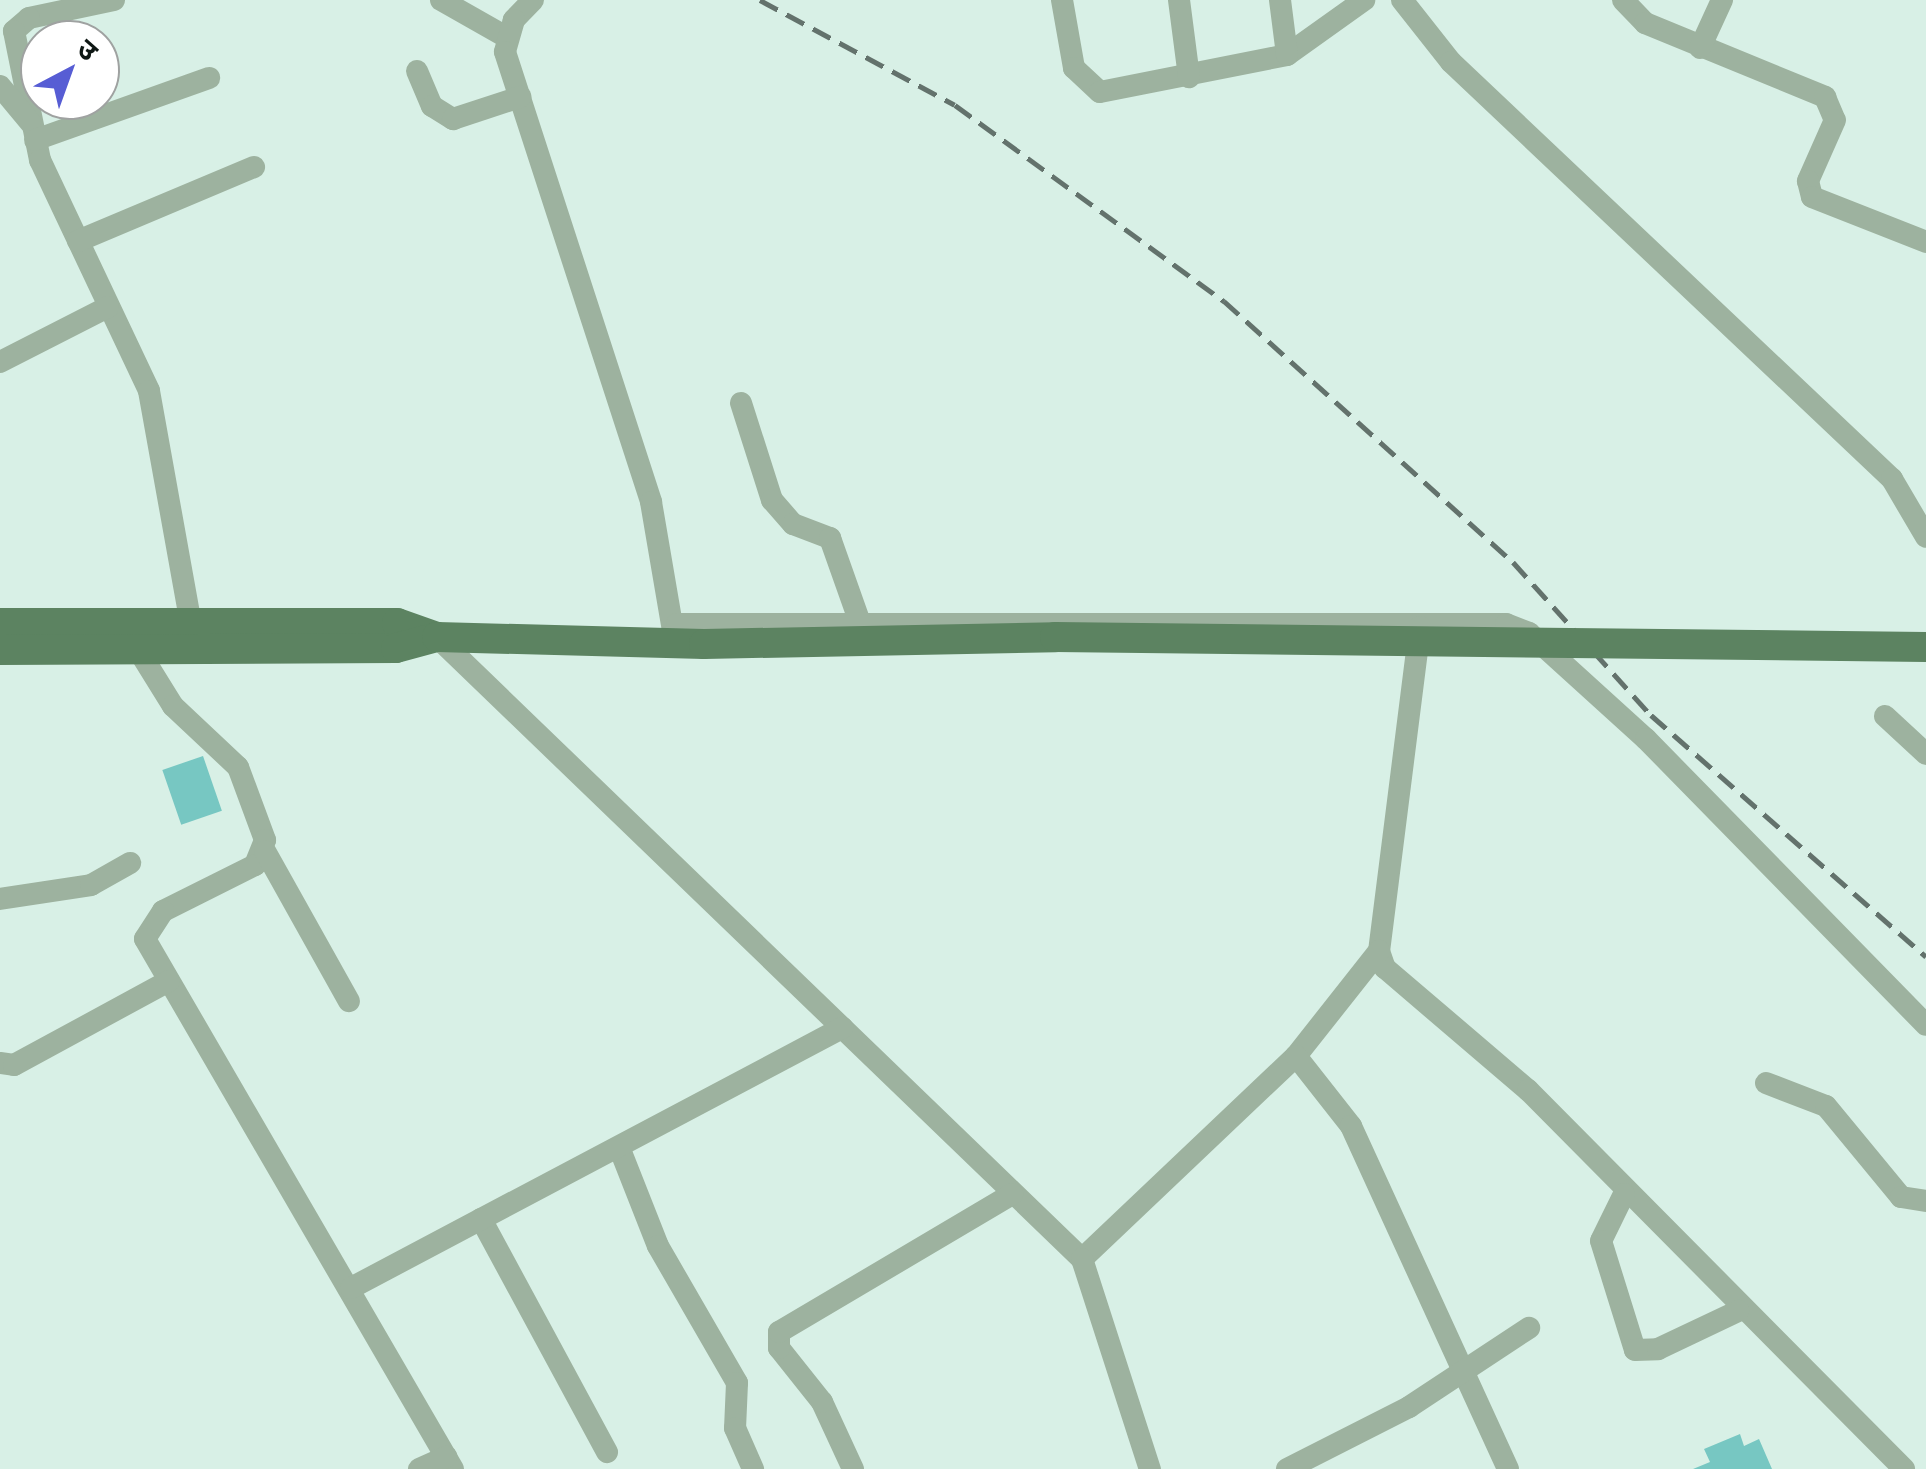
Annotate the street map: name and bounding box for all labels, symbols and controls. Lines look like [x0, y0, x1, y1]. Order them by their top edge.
north arrow [20, 20, 120, 120]
text: उ [71, 31, 106, 67]

